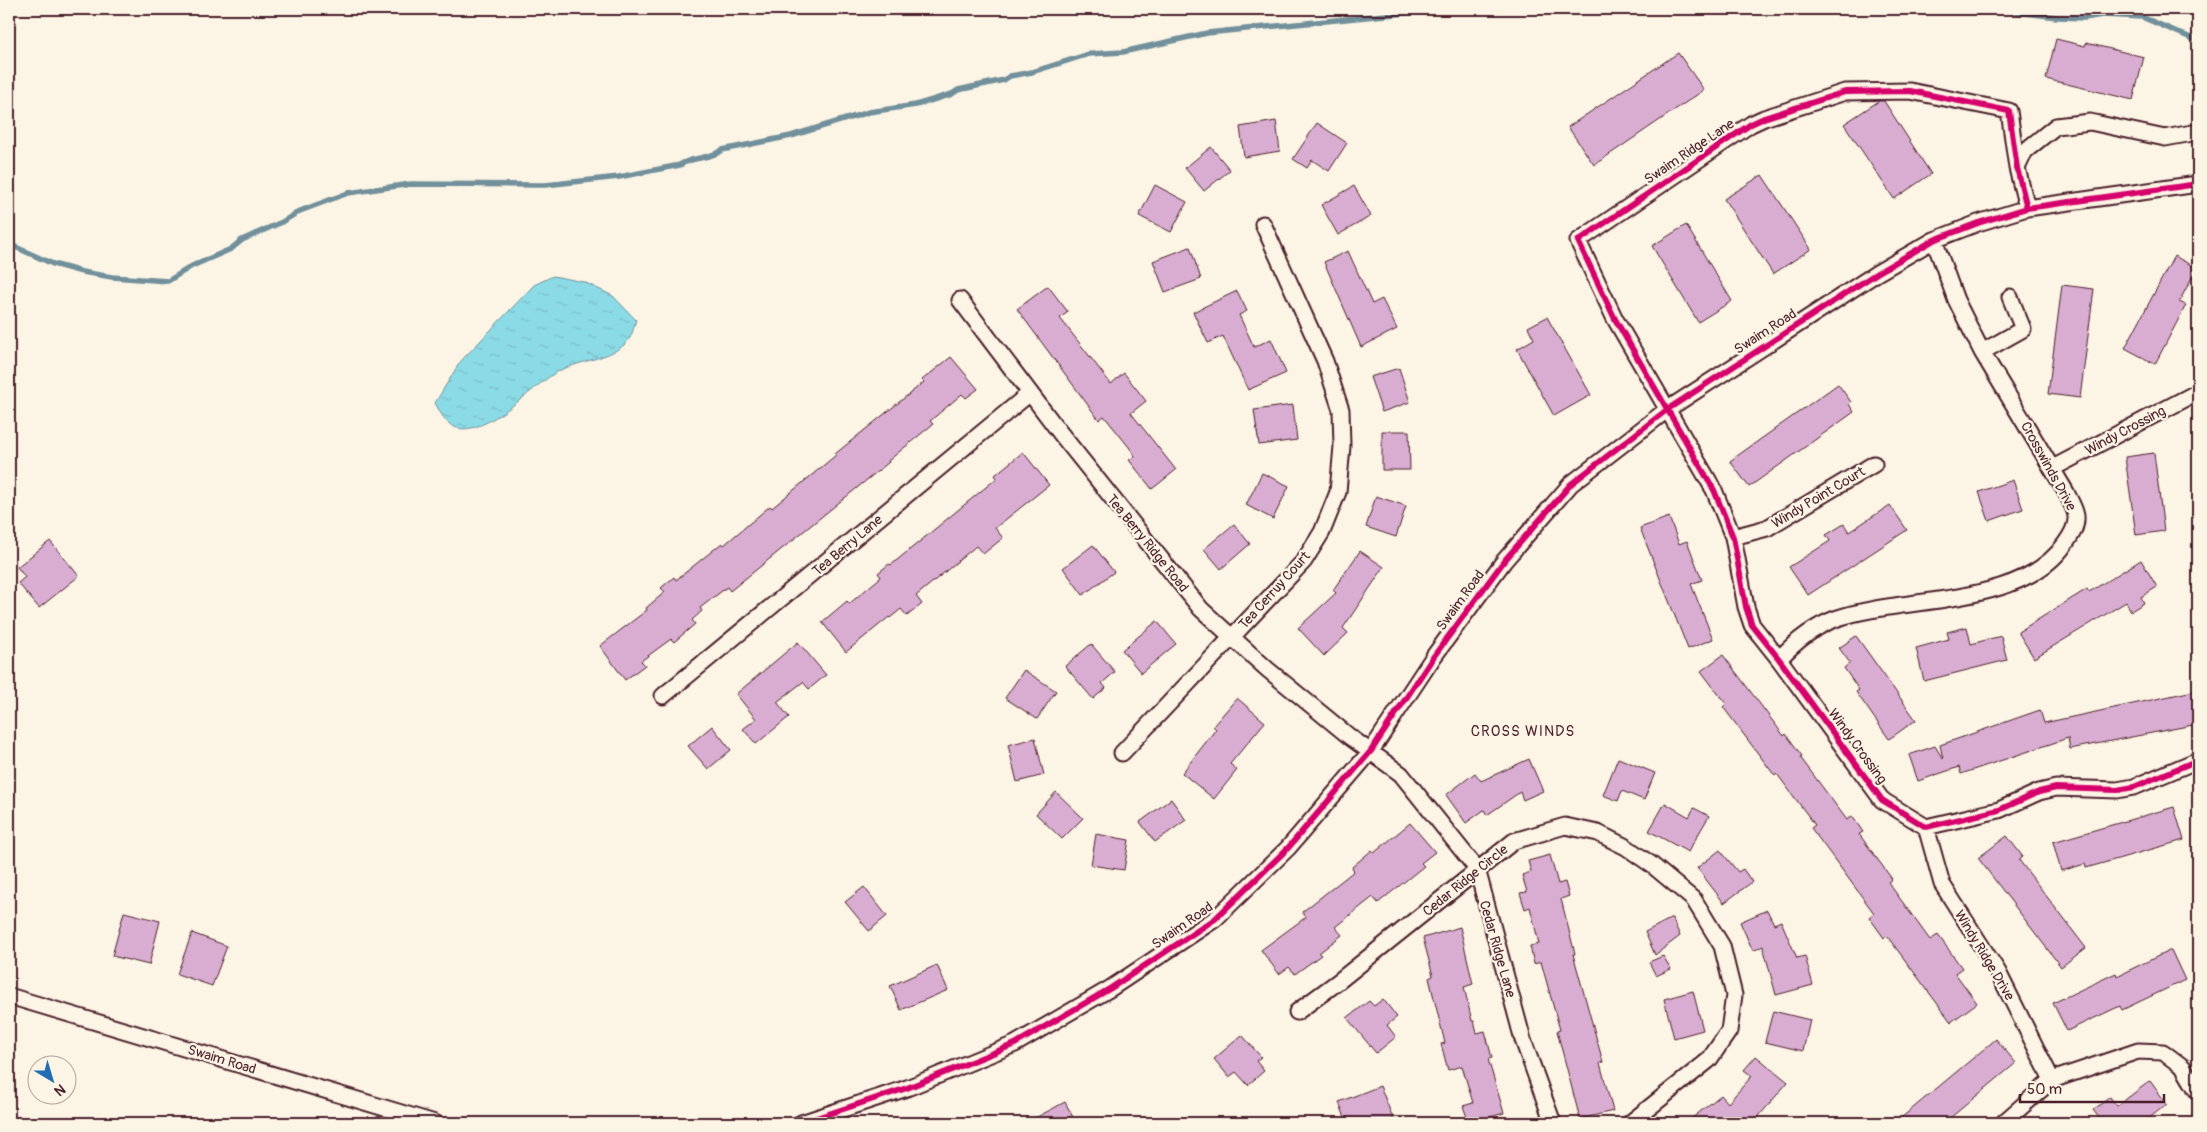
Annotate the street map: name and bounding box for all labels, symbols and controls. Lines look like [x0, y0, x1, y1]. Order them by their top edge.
street label: Swaim Ridge Lane [1641, 115, 1738, 188]
street label: Swaim Road [1731, 305, 1800, 358]
street label: Windy Crossing [2082, 402, 2168, 459]
street label: Crosswinds Drive [2017, 419, 2080, 514]
street label: Windy Point Court [1768, 463, 1868, 532]
street label: Tea Berry Ridge Road [1103, 491, 1192, 596]
street label: Tea Berry Lane [809, 511, 886, 580]
street label: Tea Cerruy Court [1235, 548, 1314, 633]
street label: Swaim Road [1433, 567, 1488, 634]
street label: Windy Crossing [1825, 705, 1891, 787]
district label: CROSS WINDS [1471, 722, 1575, 741]
street label: Cedar Ridge Circle [1419, 841, 1511, 920]
street label: Swaim Road [1148, 898, 1216, 953]
street label: Cedar Ridge Lane [1476, 899, 1520, 1000]
street label: Windy Ridge Drive [1951, 907, 2018, 1004]
street label: Swaim Road [186, 1041, 258, 1078]
north arrow [28, 1054, 78, 1104]
scale bar [2020, 1072, 2163, 1104]
text: N [51, 1080, 69, 1099]
text: 50 m [2027, 1080, 2062, 1099]

